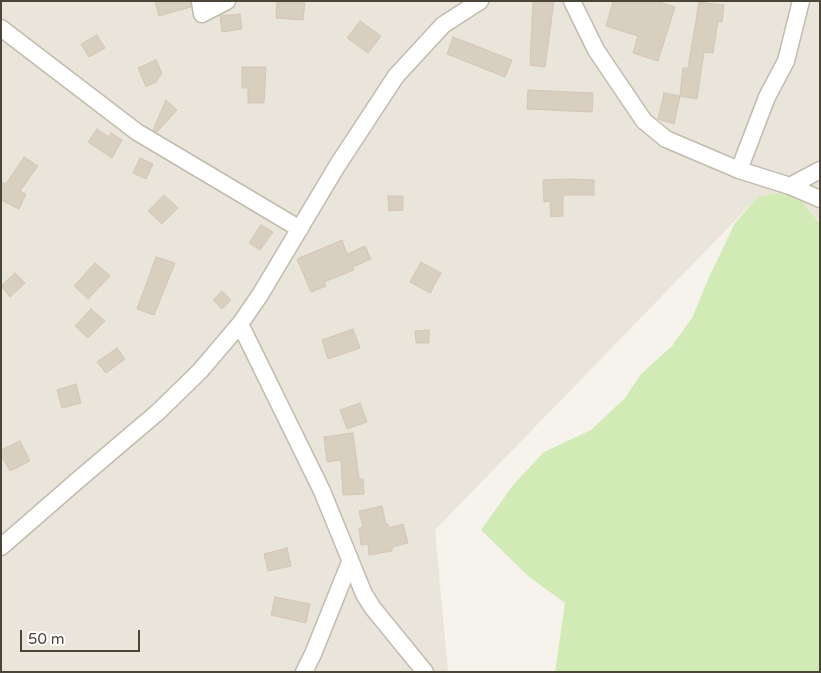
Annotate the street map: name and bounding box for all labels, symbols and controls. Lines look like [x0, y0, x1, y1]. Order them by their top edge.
scale bar [22, 620, 142, 652]
text: 50 m [28, 630, 65, 648]

